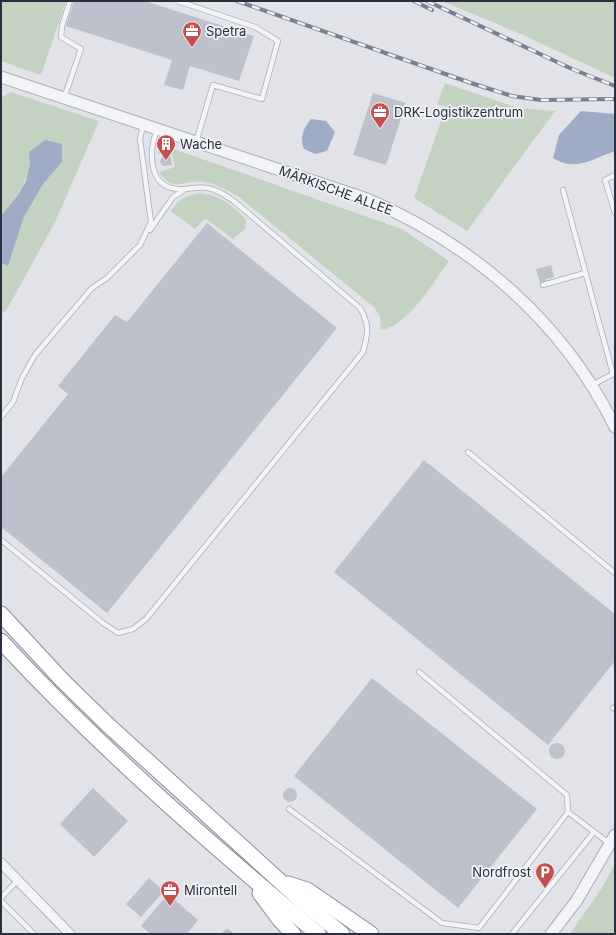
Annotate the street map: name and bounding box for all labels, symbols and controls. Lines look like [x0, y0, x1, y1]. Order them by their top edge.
office icon: Spetra [181, 20, 203, 48]
place label: Spetra [206, 23, 246, 39]
office icon: DRK-Logistikzentrum [369, 101, 391, 129]
place label: DRK-Logistikzentrum [394, 104, 523, 120]
building icon: Wache [155, 133, 177, 161]
place label: Wache [180, 136, 222, 152]
street label: MÄRKISCHE ALLEE [277, 162, 395, 218]
parking icon: Nordfrost [534, 861, 556, 889]
place label: Nordfrost [472, 864, 531, 880]
office icon: Mirontell [159, 879, 181, 907]
place label: Mirontell [184, 882, 237, 898]

